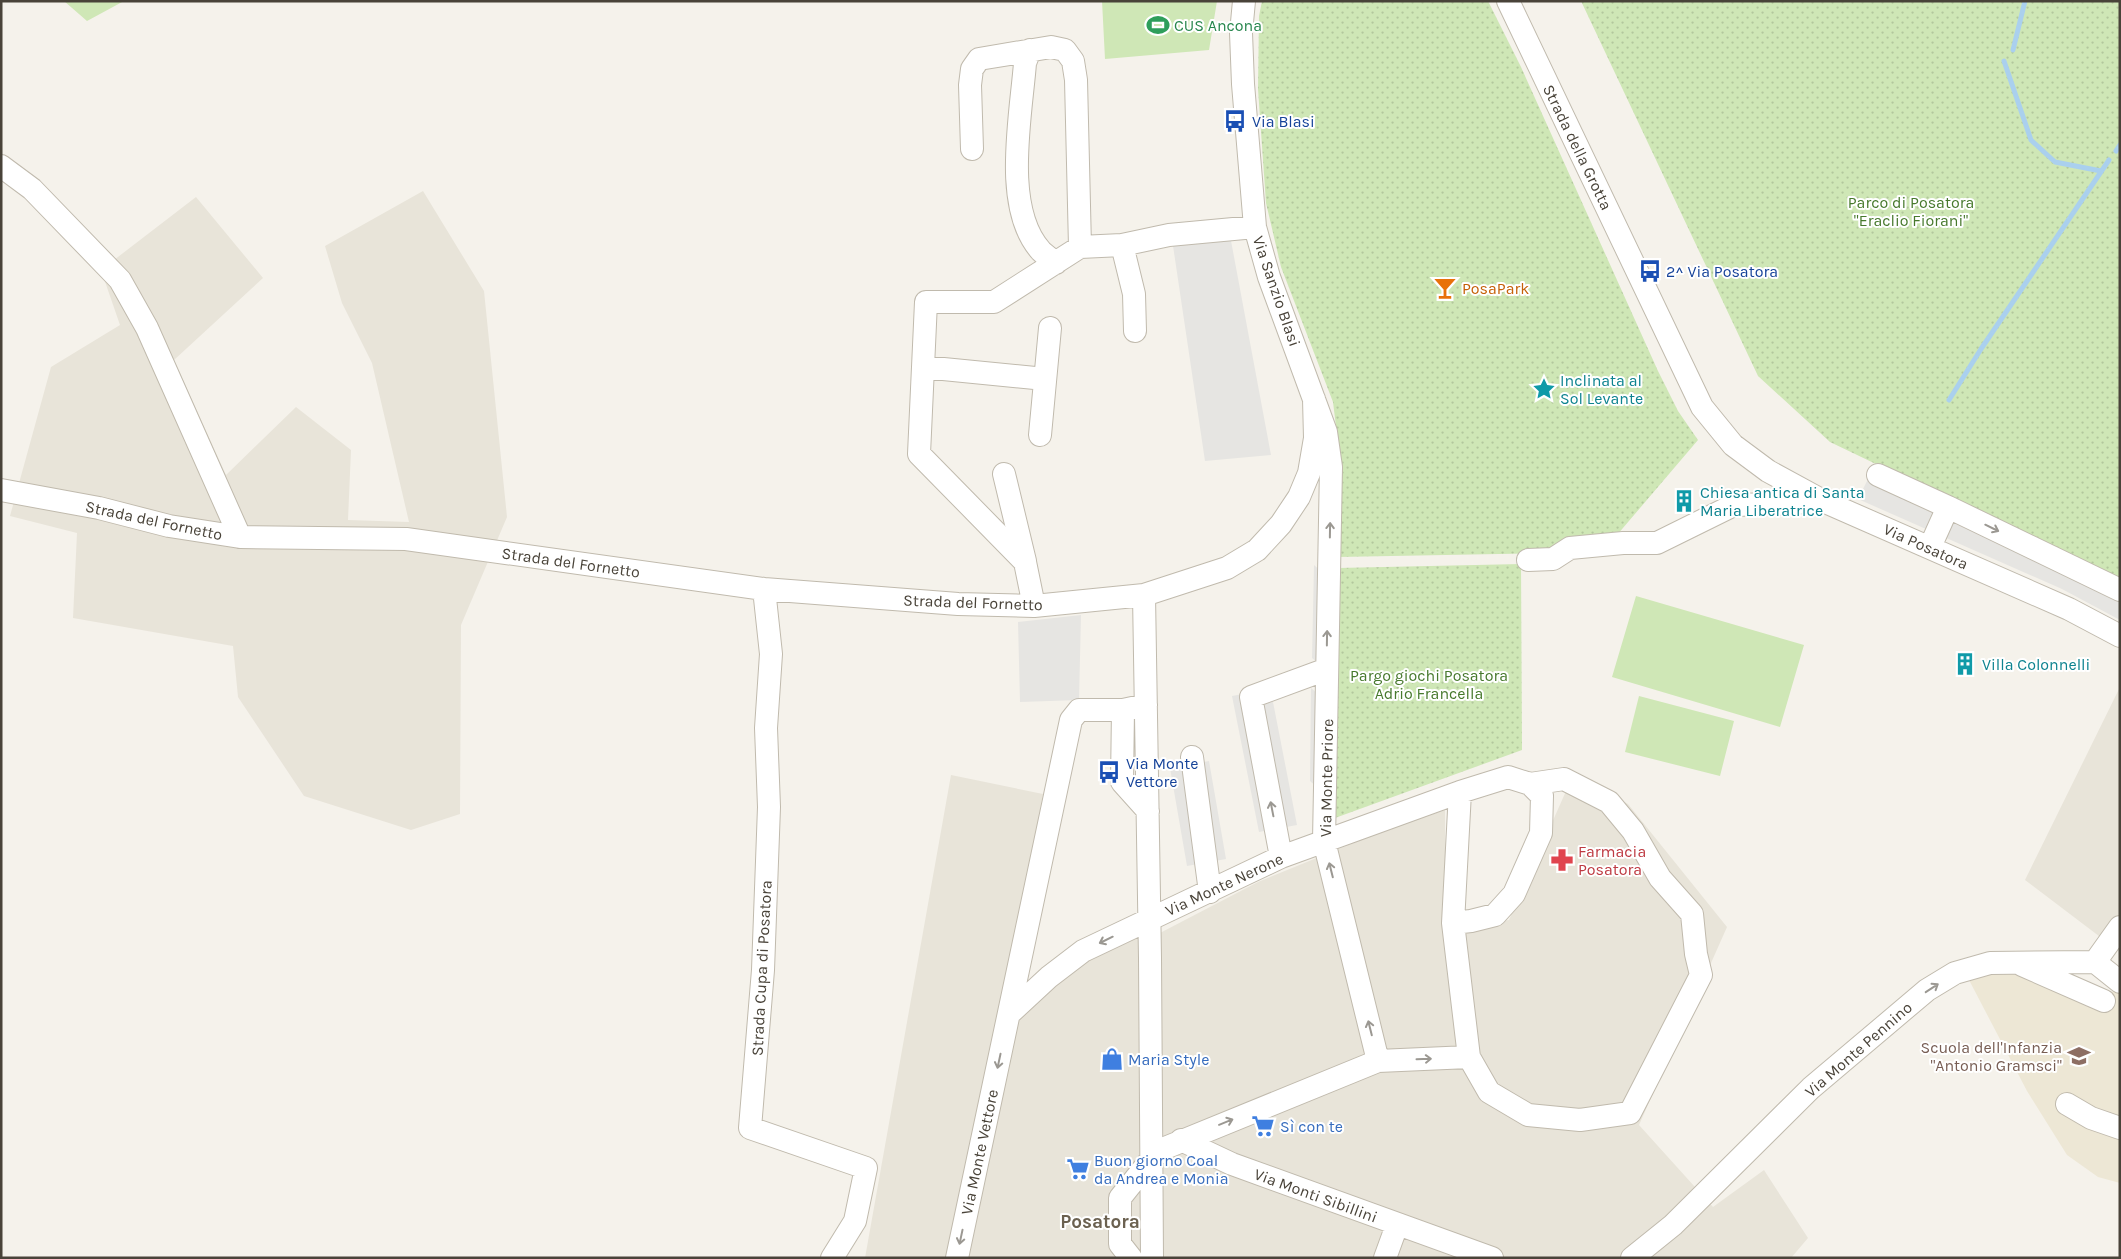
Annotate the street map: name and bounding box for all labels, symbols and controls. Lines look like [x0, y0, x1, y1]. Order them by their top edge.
sports icon: CUS Ancona [1145, 12, 1171, 38]
place label: CUS Ancona [1174, 16, 1262, 35]
street label: Strada della Grotta [1539, 81, 1616, 213]
bus stop icon: Via Blasi [1222, 108, 1248, 134]
place label: Via Blasi [1252, 112, 1315, 131]
park label: Parco di Posatora "Eraclio Fiorani" [1848, 193, 1974, 230]
street label: Via Sanzio Blasi [1249, 233, 1304, 349]
bus stop icon: 2^ Via Posatora [1637, 258, 1663, 284]
place label: 2^ Via Posatora [1666, 262, 1778, 281]
bar icon: PosaPark [1432, 275, 1458, 301]
place label: PosaPark [1462, 279, 1529, 298]
place label: Inclinata al Sol Levante [1560, 371, 1643, 408]
place icon: Inclinata al Sol Levante [1531, 376, 1557, 402]
place label: Chiesa antica di Santa Maria Liberatrice [1700, 483, 1865, 520]
building icon: Chiesa antica di Santa Maria Liberatrice [1671, 488, 1697, 514]
street label: Strada del Fornetto [84, 497, 224, 544]
street label: Via Posatora [1881, 519, 1971, 574]
one-way arrow [1325, 522, 1334, 538]
one-way arrow [1984, 524, 1999, 533]
street label: Strada del Fornetto [501, 543, 641, 582]
street label: Strada del Fornetto [903, 591, 1043, 614]
one-way arrow [1323, 631, 1332, 647]
building icon: Villa Colonnelli [1952, 651, 1978, 677]
place label: Villa Colonnelli [1982, 655, 2090, 674]
park label: Pargo giochi Posatora Adrio Francella [1350, 666, 1508, 703]
street label: Via Monte Priore [1316, 719, 1337, 837]
place label: Via Monte Vettore [1126, 754, 1199, 791]
bus stop icon: Via Monte Vettore [1096, 759, 1122, 785]
one-way arrow [1266, 801, 1276, 817]
place label: Farmacia Posatora [1578, 842, 1646, 879]
pharmacy icon: Farmacia Posatora [1549, 847, 1575, 873]
street label: Via Monte Nerone [1162, 849, 1286, 920]
one-way arrow [1326, 862, 1335, 878]
street label: Strada Cupa di Posatora [747, 880, 776, 1056]
one-way arrow [1098, 936, 1113, 946]
one-way arrow [1925, 982, 1939, 993]
street label: Via Monte Pennino [1801, 998, 1916, 1101]
one-way arrow [1365, 1020, 1374, 1036]
place label: Scuola dell'Infanzia "Antonio Gramsci" [1920, 1038, 2062, 1075]
school or university icon: Scuola dell'Infanzia "Antonio Gramsci" [2066, 1043, 2092, 1069]
shop icon: Maria Style [1099, 1046, 1125, 1072]
place label: Maria Style [1128, 1050, 1209, 1069]
one-way arrow [994, 1053, 1003, 1069]
one-way arrow [1415, 1054, 1431, 1063]
street label: Via Monte Vettore [957, 1088, 1002, 1217]
supermarket icon: Sì con te [1250, 1113, 1276, 1139]
one-way arrow [1218, 1117, 1233, 1126]
place label: Sì con te [1280, 1117, 1343, 1136]
place label: Buon giorno Coal da Andrea e Monia [1094, 1151, 1229, 1188]
supermarket icon: Buon giorno Coal da Andrea e Monia [1065, 1156, 1091, 1182]
street label: Via Monti Sibillini [1252, 1164, 1380, 1227]
district label: Posatora [1060, 1211, 1140, 1233]
one-way arrow [956, 1229, 965, 1245]

